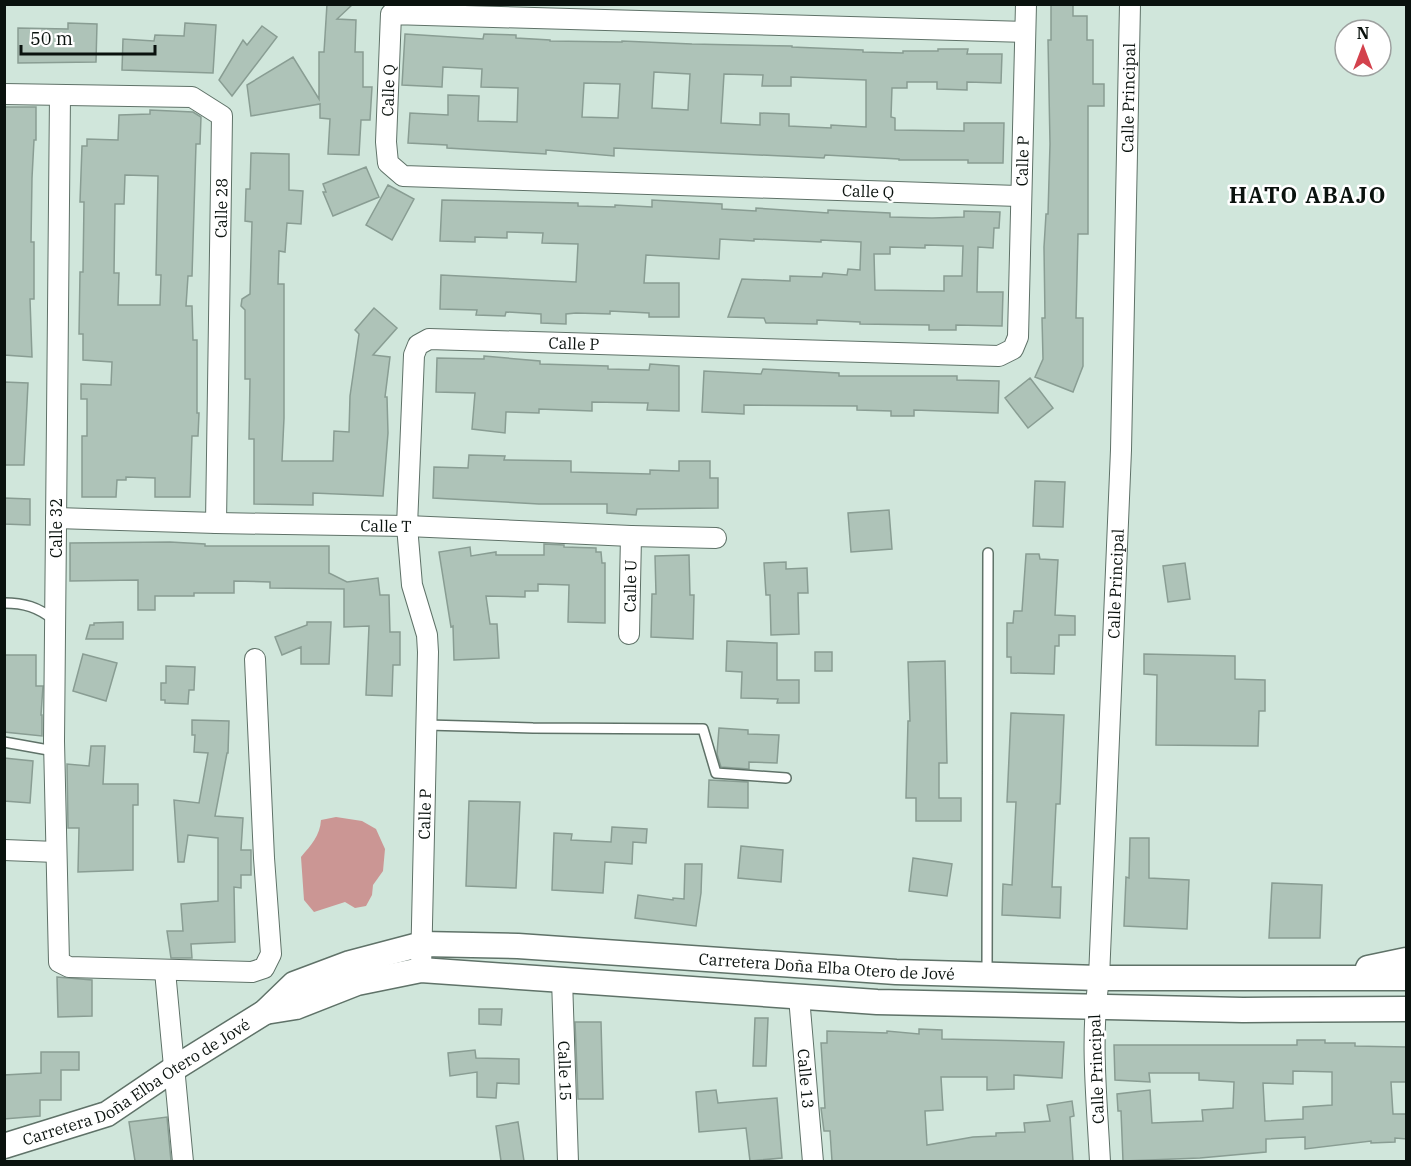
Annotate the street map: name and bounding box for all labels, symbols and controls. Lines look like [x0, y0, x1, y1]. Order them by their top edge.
scale bar [21, 18, 154, 56]
north arrow [1333, 18, 1393, 78]
text: N [1357, 23, 1369, 43]
text: 50 m [30, 27, 73, 50]
street label: Calle Principal [1117, 43, 1139, 153]
street label: Calle Q [377, 64, 399, 117]
street label: Calle P [1012, 135, 1033, 187]
street label: Calle 28 [210, 178, 232, 238]
street label: Calle Q [842, 180, 894, 202]
district label: HATO ABAJO [1229, 180, 1387, 209]
street label: Calle P [548, 333, 600, 354]
street label: Calle 32 [46, 498, 66, 558]
street label: Calle T [360, 515, 412, 536]
street label: Calle Principal [1103, 528, 1128, 639]
street label: Calle U [619, 559, 641, 613]
street label: Calle P [414, 788, 435, 840]
street label: Carretera Doña Elba Otero de Jové [698, 948, 955, 984]
street label: Carretera Doña Elba Otero de Jové [20, 1014, 254, 1150]
street label: Calle Principal [1084, 1014, 1108, 1124]
street label: Calle 15 [554, 1041, 576, 1101]
street label: Calle 13 [793, 1048, 818, 1110]

